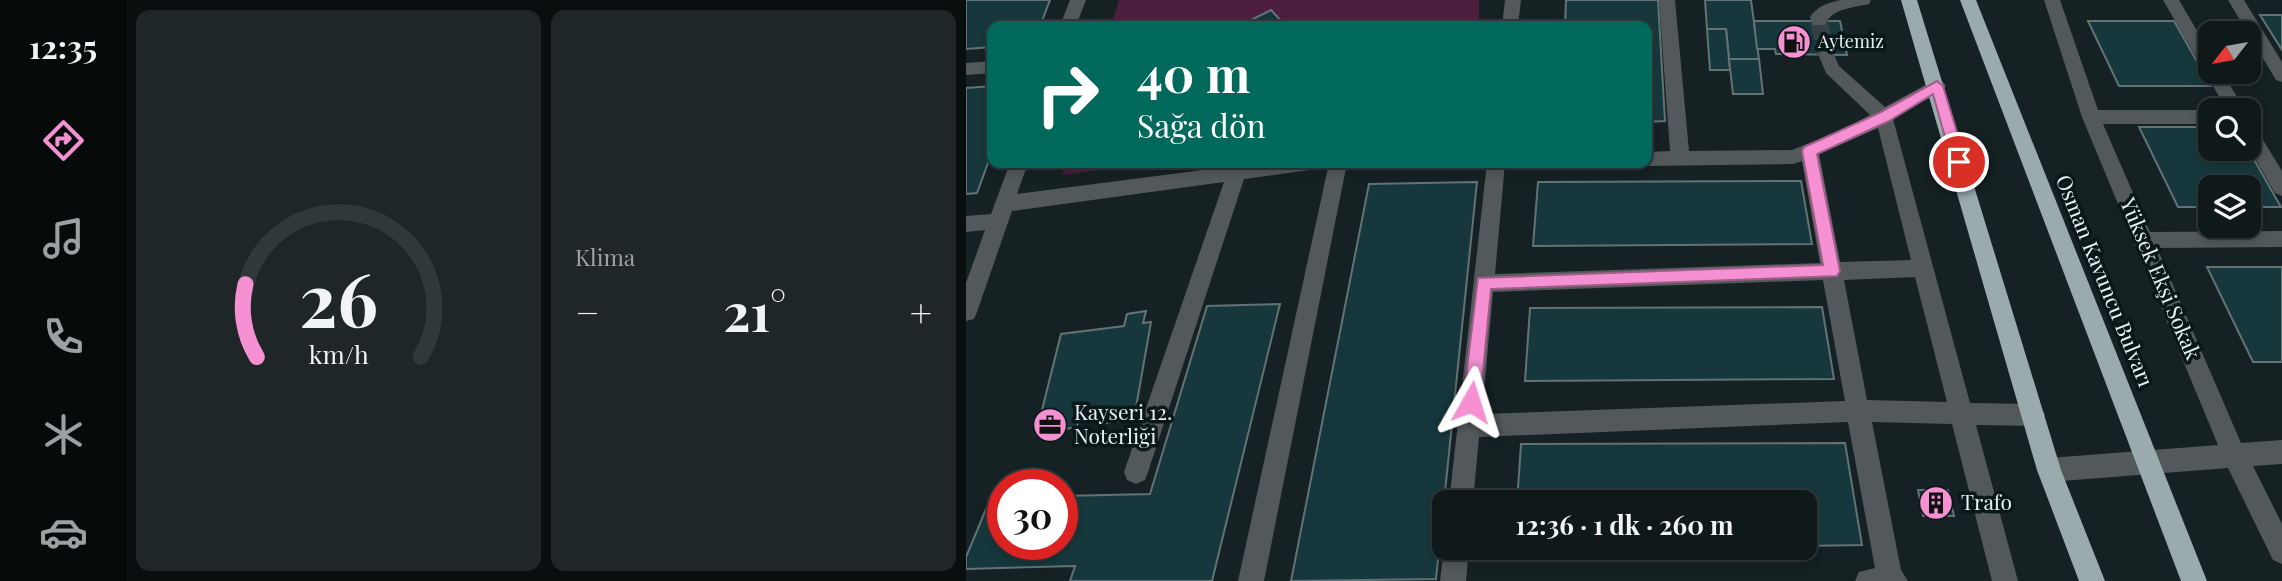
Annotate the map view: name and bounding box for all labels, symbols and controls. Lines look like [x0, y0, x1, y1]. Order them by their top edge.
north arrow [2198, 21, 2261, 84]
map controls [2198, 21, 2261, 238]
fuel station icon: Aytemiz [1775, 23, 1813, 61]
text: 12:35 [29, 24, 97, 67]
place label: Aytemiz [1817, 29, 1884, 53]
text: 40 m [1137, 40, 1250, 105]
icon: right [1022, 49, 1113, 140]
button: search [2198, 98, 2261, 161]
text: Sağa dön [1137, 103, 1266, 146]
icon: directions [39, 116, 88, 165]
pin [1929, 132, 1989, 192]
icon: arrive [1940, 143, 1978, 181]
street label: Osman Kavuncu Bulvarı [2051, 170, 2161, 390]
button: layers [2198, 175, 2261, 238]
street label: Yüksek Ekşi Sokak [2115, 192, 2209, 364]
icon: music [39, 214, 88, 263]
text: Klima [575, 241, 635, 272]
text: 26 [299, 248, 378, 345]
text: 21° [723, 276, 786, 345]
text: − [575, 286, 600, 337]
text: + [910, 286, 932, 337]
icon: phone [39, 312, 88, 361]
text: km/h [309, 336, 369, 369]
position arrow [1434, 365, 1508, 439]
place label: Kayseri 12. Noterliği [1074, 397, 1172, 449]
office icon: Kayseri 12. Noterliği [1031, 406, 1069, 444]
icon: climate [39, 410, 88, 459]
speed limit sign: 30 [987, 469, 1078, 560]
building icon: Trafo [1917, 484, 1955, 522]
place label: Trafo [1961, 487, 2012, 515]
text: 12:36 · 1 dk · 260 m [1515, 507, 1734, 542]
icon: car [39, 508, 88, 557]

